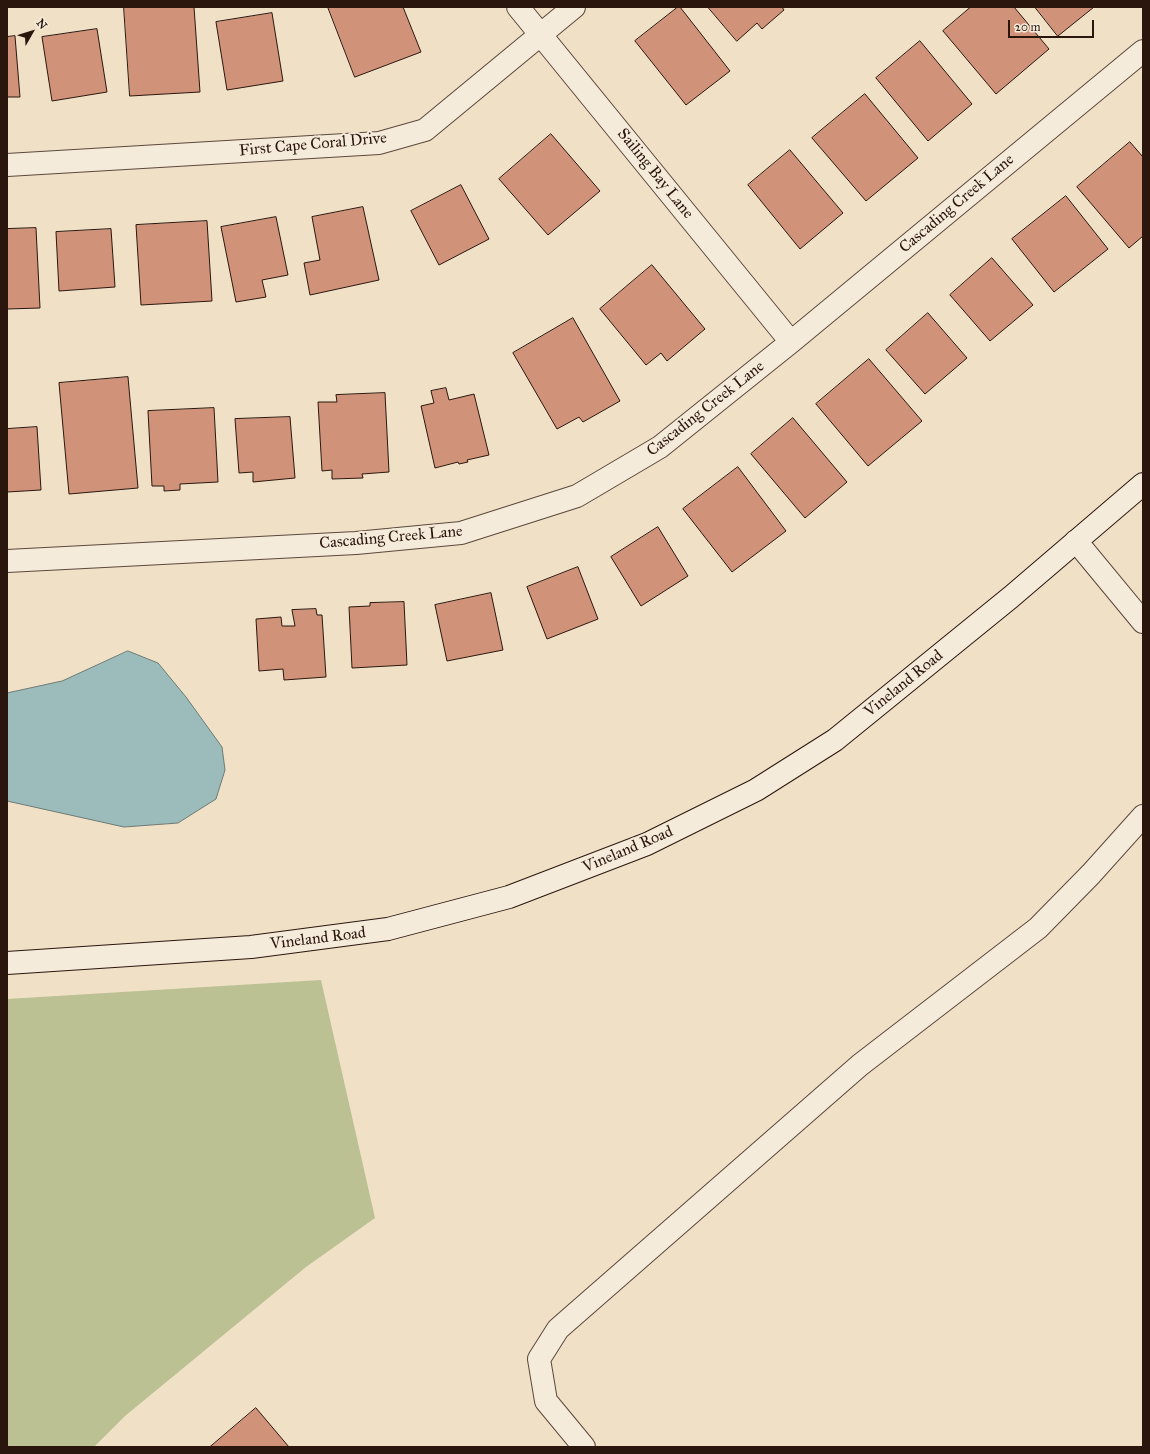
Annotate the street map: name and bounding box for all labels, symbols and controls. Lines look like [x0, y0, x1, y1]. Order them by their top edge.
north arrow [12, 12, 52, 52]
scale bar [1010, 12, 1096, 38]
text: N [34, 16, 50, 32]
text: 20 m [1015, 20, 1041, 34]
street label: Sailing Bay Lane [613, 125, 697, 223]
street label: First Cape Coral Drive [238, 129, 388, 161]
street label: Cascading Creek Lane [896, 150, 1018, 258]
street label: Cascading Creek Lane [643, 357, 769, 461]
street label: Cascading Creek Lane [319, 522, 463, 554]
street label: Vineland Road [861, 646, 947, 722]
street label: Vineland Road [580, 822, 676, 878]
street label: Vineland Road [269, 924, 367, 954]

